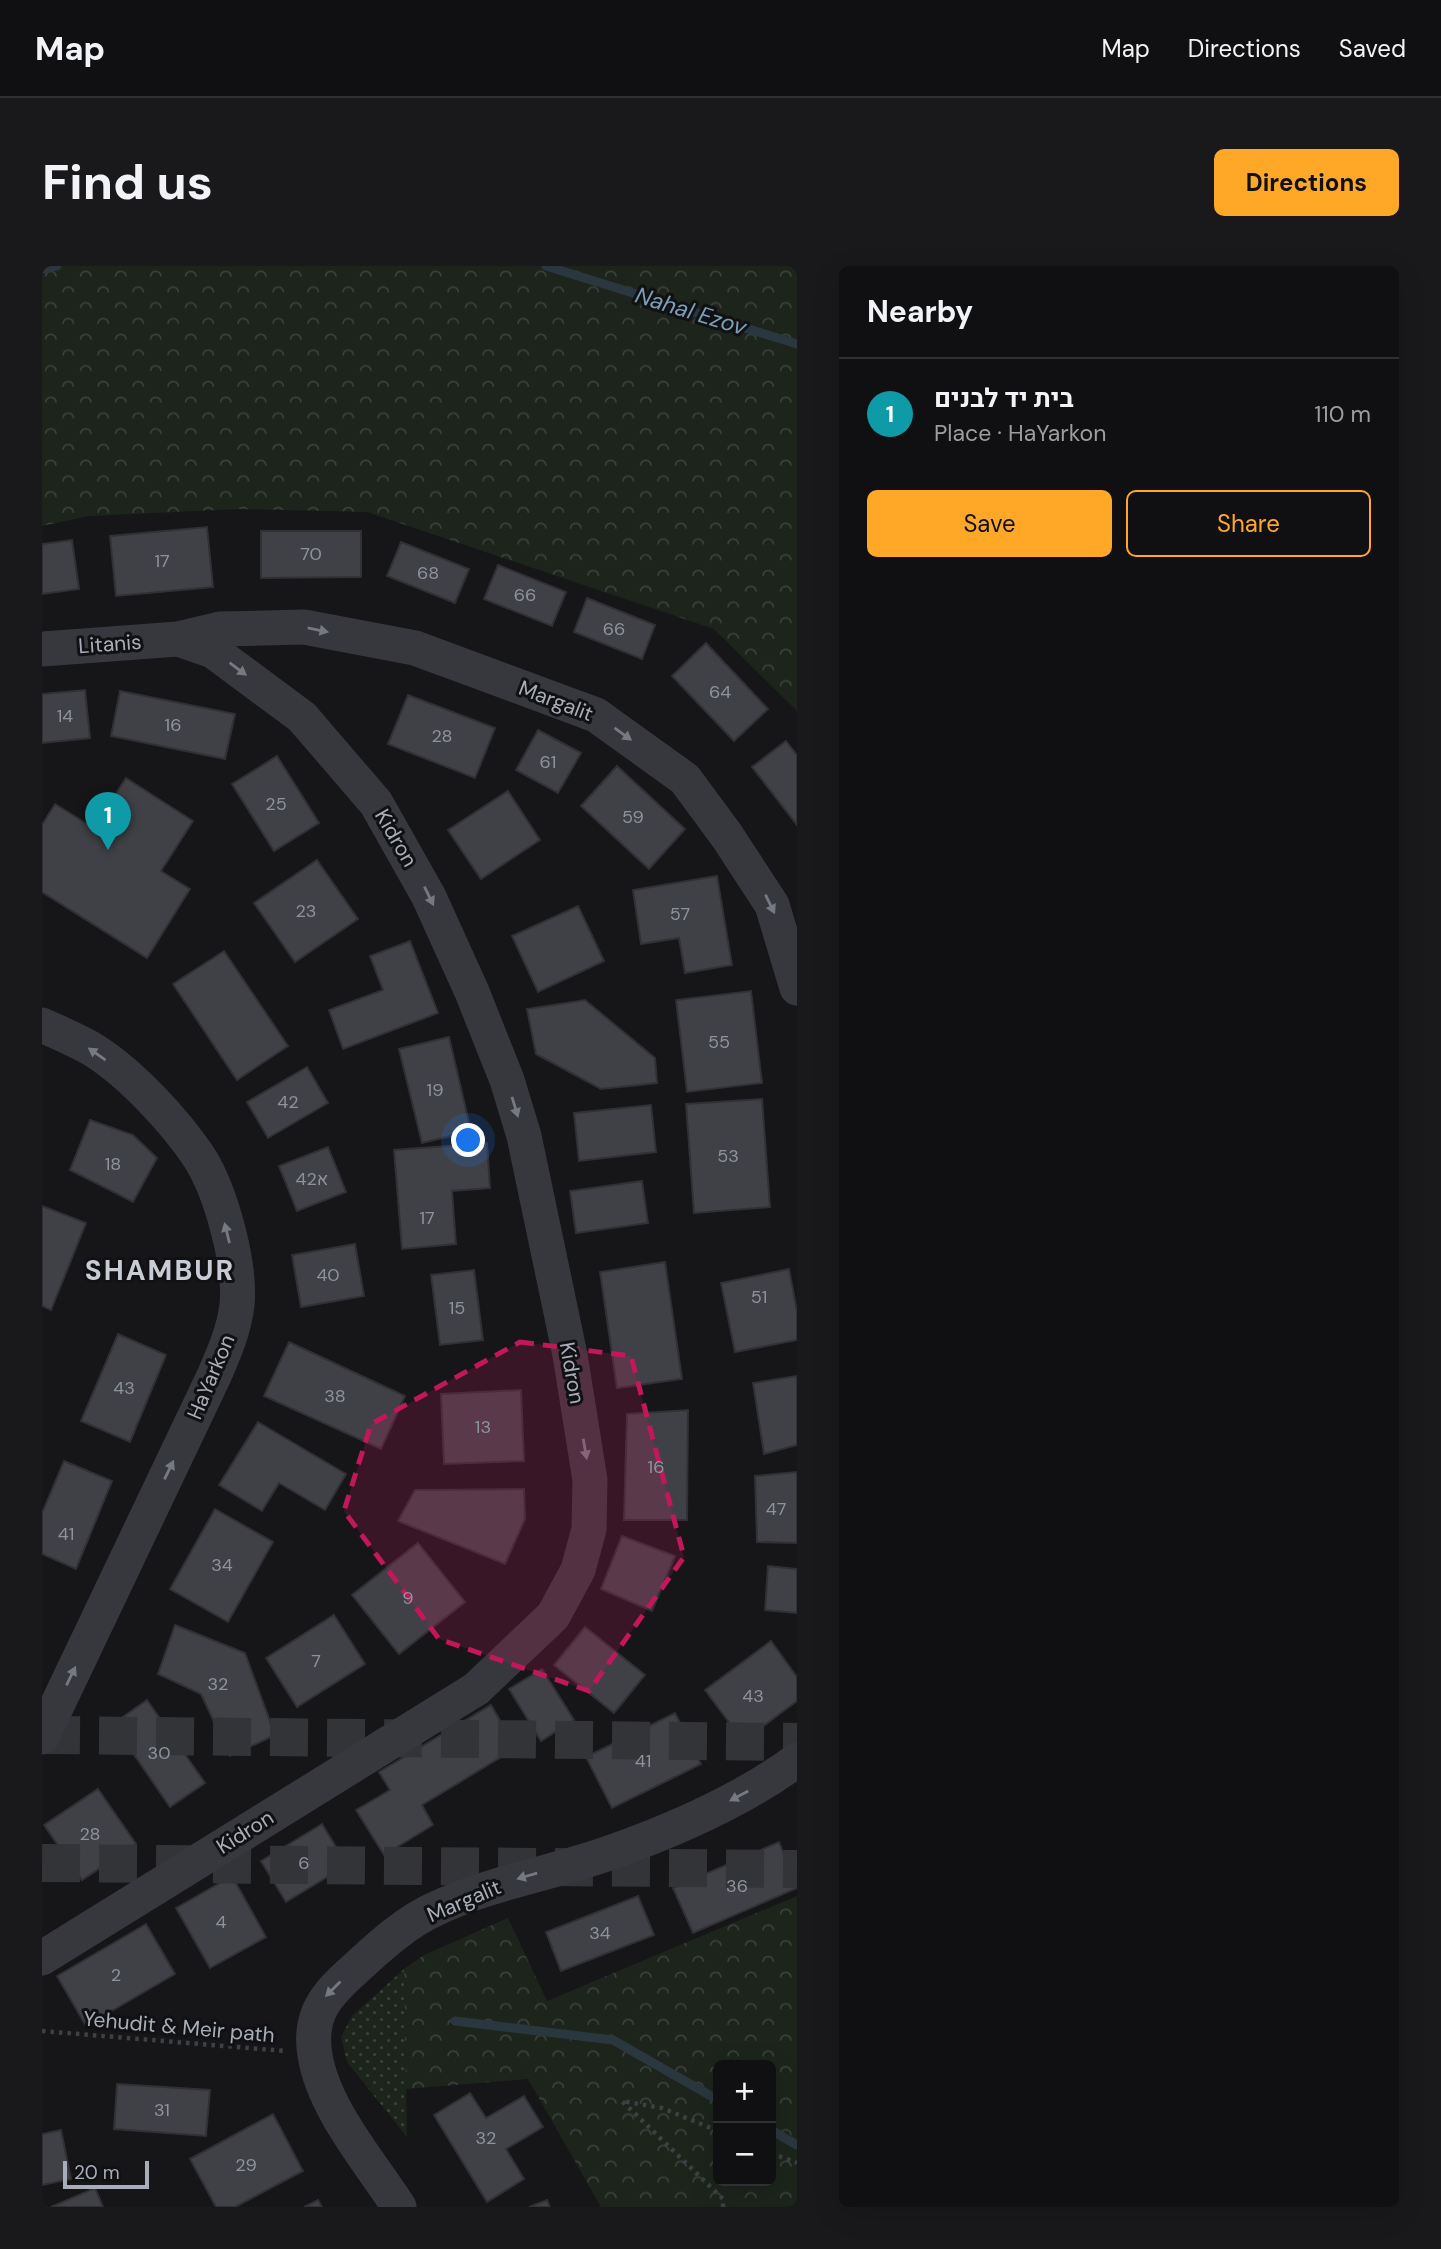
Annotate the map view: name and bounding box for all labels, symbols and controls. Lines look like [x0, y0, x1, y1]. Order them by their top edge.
text: Map [35, 27, 105, 70]
text: Map [1102, 33, 1150, 64]
text: Directions [1188, 33, 1301, 64]
text: Saved [1339, 33, 1406, 64]
button: Directions [1214, 149, 1399, 216]
text: Find us [42, 150, 213, 214]
water label: Nahal Ezov [632, 280, 751, 342]
text: Nearby [867, 292, 973, 331]
text: בית יד לבנים [934, 381, 1074, 415]
text: 1 [886, 399, 894, 429]
text: 110 m [1314, 399, 1371, 429]
text: Place · HaYarkon [934, 418, 1106, 448]
button: Save [867, 490, 1112, 557]
button: Share [1126, 490, 1371, 557]
house number: 70 [300, 542, 322, 566]
house number: 17 [154, 549, 170, 573]
house number: 68 [417, 561, 439, 585]
house number: 66 [514, 583, 536, 607]
house number: 66 [603, 617, 625, 641]
one-way arrow [307, 624, 329, 635]
street label: Litanis [77, 628, 143, 660]
one-way arrow [228, 662, 247, 676]
street label: Margalit [515, 674, 597, 728]
house number: 64 [709, 680, 731, 704]
house number: 14 [57, 704, 73, 728]
house number: 16 [165, 713, 181, 737]
house number: 28 [431, 724, 453, 748]
one-way arrow [614, 727, 632, 742]
house number: 61 [540, 750, 556, 774]
pin: 1 [85, 792, 131, 850]
house number: 25 [265, 792, 287, 816]
street label: Kidron [368, 804, 424, 872]
house number: 59 [622, 805, 644, 829]
one-way arrow [423, 886, 434, 906]
one-way arrow [763, 895, 775, 915]
house number: 23 [295, 899, 317, 923]
house number: 57 [670, 902, 690, 926]
house number: 55 [708, 1030, 730, 1054]
one-way arrow [88, 1047, 106, 1061]
house number: 19 [427, 1078, 443, 1102]
house number: 42 [277, 1090, 299, 1114]
one-way arrow [511, 1096, 521, 1117]
your location [451, 1123, 485, 1157]
house number: 53 [717, 1144, 739, 1168]
house number: 18 [105, 1152, 121, 1176]
house number: 42א [296, 1167, 328, 1191]
house number: 17 [419, 1206, 435, 1230]
one-way arrow [221, 1222, 232, 1244]
district label: SHAMBUR [85, 1252, 235, 1289]
house number: 40 [316, 1263, 340, 1287]
house number: 51 [751, 1285, 767, 1309]
house number: 15 [449, 1296, 465, 1320]
street label: HaYarkon [181, 1330, 241, 1424]
street label: Kidron [553, 1340, 591, 1406]
house number: 43 [113, 1376, 135, 1400]
house number: 38 [324, 1384, 346, 1408]
house number: 13 [475, 1415, 491, 1439]
one-way arrow [580, 1438, 591, 1460]
house number: 16 [648, 1455, 664, 1479]
one-way arrow [164, 1460, 175, 1480]
house number: 47 [766, 1497, 786, 1521]
house number: 41 [58, 1522, 74, 1546]
house number: 34 [211, 1553, 233, 1577]
house number: 9 [402, 1586, 414, 1610]
house number: 7 [311, 1649, 321, 1673]
one-way arrow [66, 1666, 77, 1686]
house number: 32 [207, 1672, 229, 1696]
house number: 43 [742, 1684, 764, 1708]
house number: 30 [148, 1741, 170, 1765]
house number: 41 [635, 1749, 651, 1773]
one-way arrow [729, 1790, 749, 1802]
street label: Kidron [211, 1804, 279, 1860]
house number: 28 [79, 1822, 101, 1846]
house number: 6 [298, 1851, 310, 1875]
one-way arrow [516, 1872, 537, 1882]
street label: Margalit [423, 1873, 505, 1929]
house number: 36 [726, 1874, 748, 1898]
house number: 4 [216, 1910, 227, 1934]
house number: 34 [589, 1921, 611, 1945]
house number: 2 [111, 1963, 121, 1987]
one-way arrow [325, 1980, 342, 1997]
street label: Yehudit & Meir path [82, 2005, 276, 2049]
map controls [713, 2060, 776, 2186]
button: + [713, 2060, 776, 2123]
house number: 31 [154, 2098, 170, 2122]
button: − [713, 2123, 776, 2186]
house number: 32 [475, 2126, 497, 2150]
house number: 29 [235, 2153, 257, 2177]
scale bar [63, 2158, 149, 2190]
text: 20 m [74, 2160, 120, 2185]

